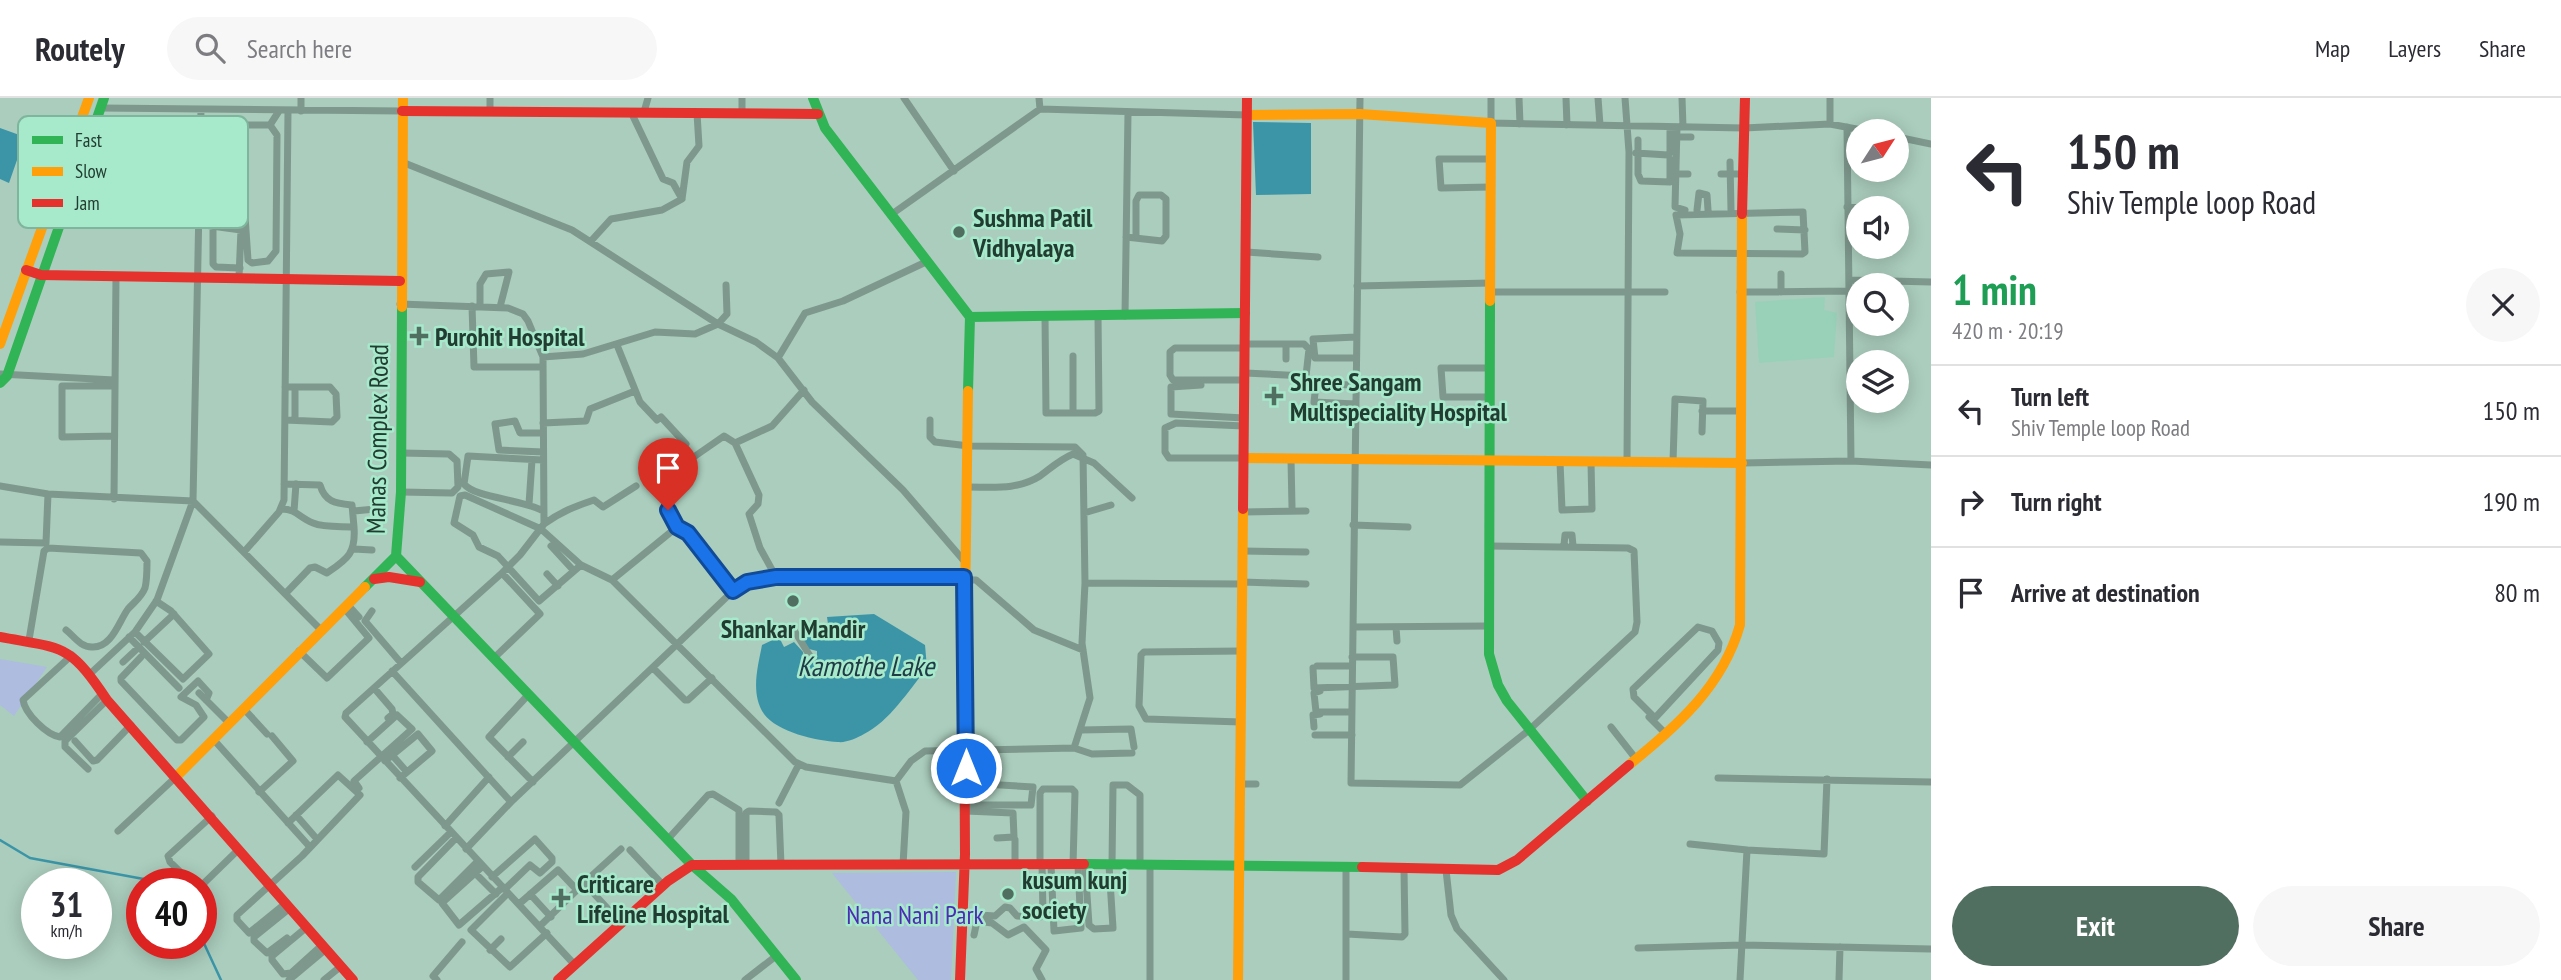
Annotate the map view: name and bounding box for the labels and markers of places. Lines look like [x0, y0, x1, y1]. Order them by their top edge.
place label: Sushma Patil Vidhyalaya [972, 201, 1093, 264]
marker: Sushma Patil Vidhyalaya [951, 224, 967, 240]
place label: Purohit Hospital [435, 320, 585, 353]
marker: Purohit Hospital [409, 326, 429, 346]
place label: Shree Sangam Multispeciality Hospital [1290, 365, 1508, 428]
marker: Shree Sangam Multispeciality Hospital [1264, 386, 1284, 406]
pin [638, 438, 698, 510]
marker: Shankar Mandir [785, 593, 801, 609]
place label: Shankar Mandir [721, 612, 866, 645]
place label: kusum kunj society [1022, 863, 1127, 926]
place label: Criticare Lifeline Hospital [577, 867, 730, 930]
marker: kusum kunj society [1000, 886, 1016, 902]
marker: Criticare Lifeline Hospital [551, 888, 571, 908]

